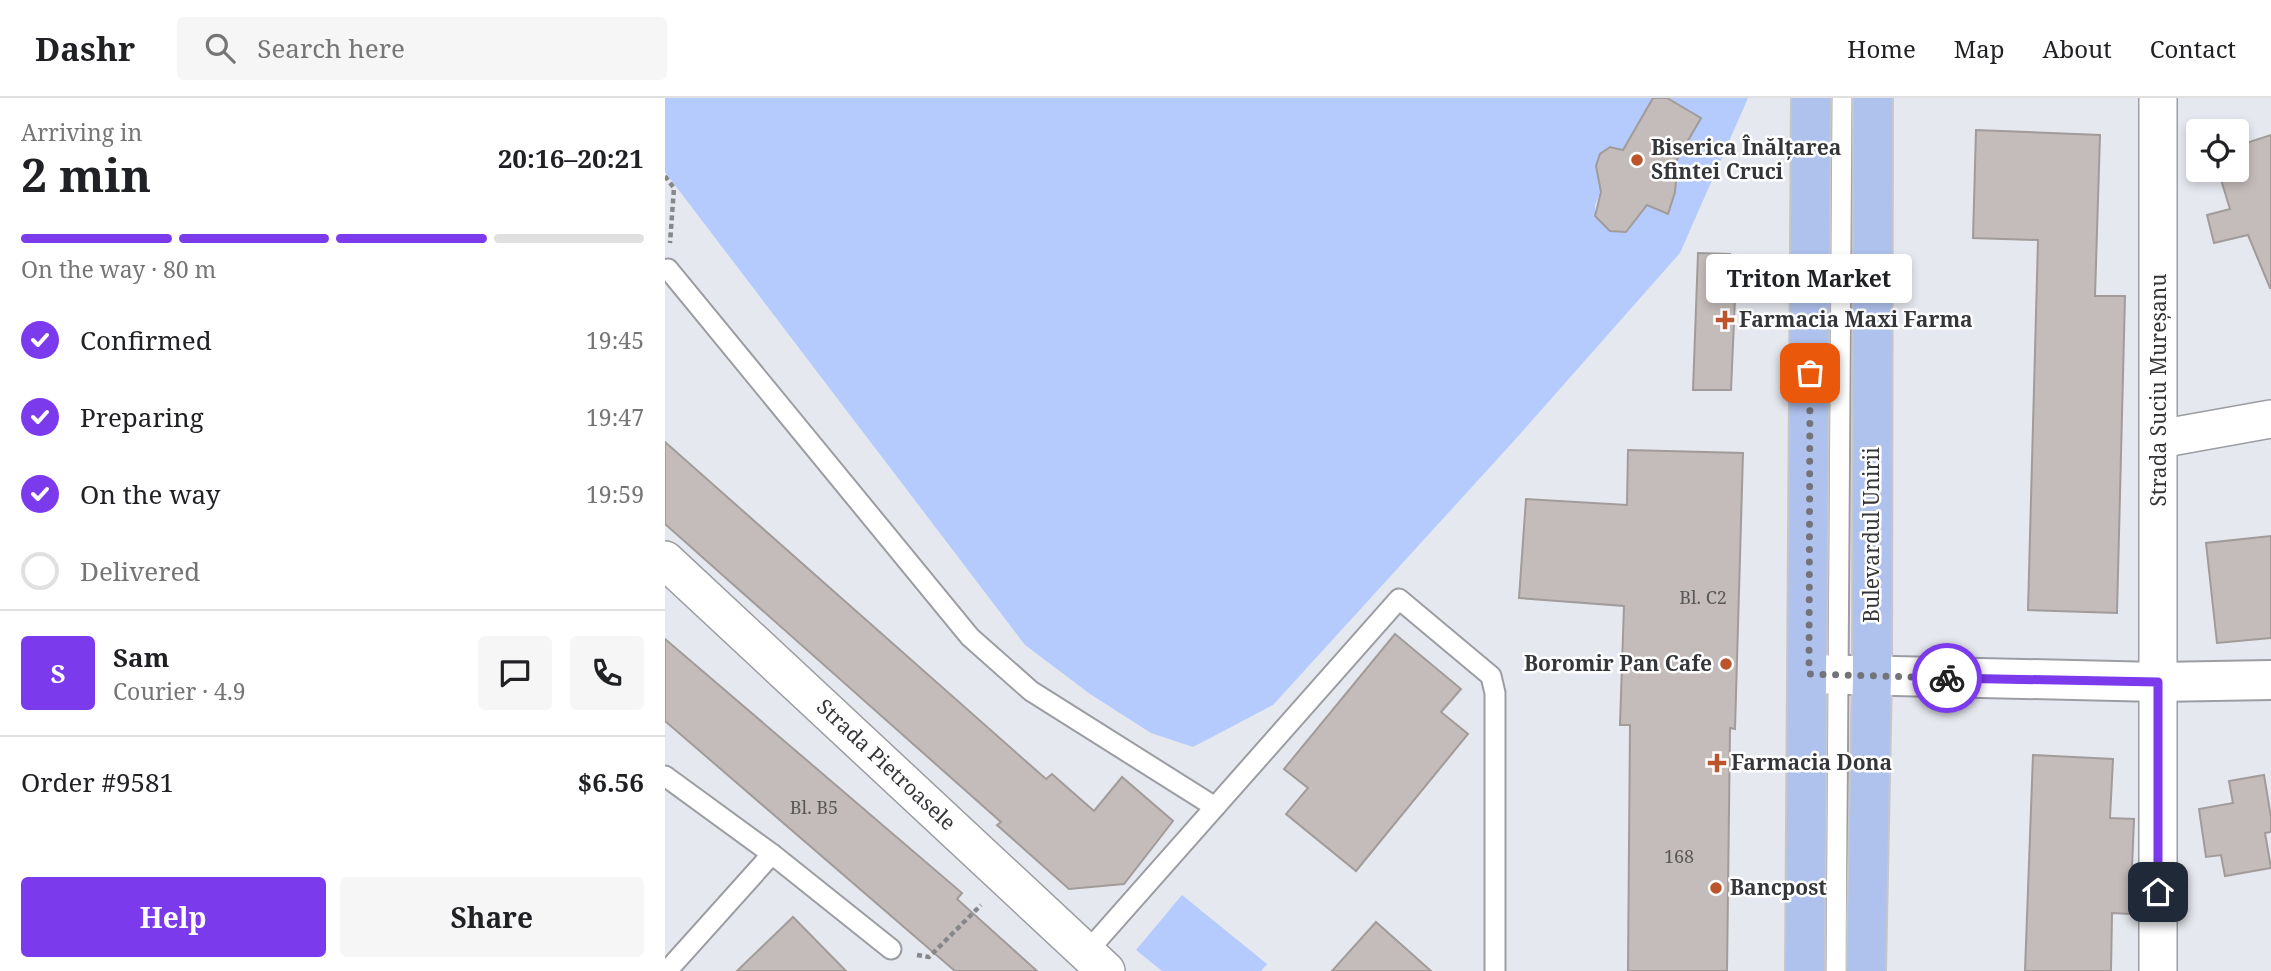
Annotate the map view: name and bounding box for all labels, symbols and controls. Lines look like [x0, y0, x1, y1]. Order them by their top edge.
search box [177, 17, 667, 80]
text: Dashr [35, 26, 135, 71]
icon: search [201, 29, 239, 67]
text: Search here [257, 30, 405, 66]
text: Home [1847, 32, 1916, 65]
text: Map [1954, 32, 2005, 65]
text: About [2043, 32, 2112, 65]
text: Contact [2150, 32, 2236, 65]
text: Arriving in [21, 116, 142, 148]
map controls [2186, 119, 2249, 182]
button: locate [2186, 119, 2249, 182]
place label: Biserica Înălțarea Sfintei Cruci [1651, 133, 1841, 185]
text: 20:16–20:21 [498, 140, 644, 176]
text: 2 min [21, 143, 151, 205]
marker: Biserica Înălțarea Sfintei Cruci [1629, 152, 1645, 168]
text: On the way · 80 m [21, 253, 216, 285]
callout: Triton Market [1707, 254, 1913, 303]
text: Triton Market [1727, 262, 1891, 294]
street label: Strada Suciu Mureșanu [2144, 273, 2172, 507]
place label: Farmacia Maxi Farma [1739, 305, 1973, 333]
marker: Farmacia Maxi Farma [1717, 312, 1733, 328]
icon: check [21, 321, 59, 359]
text: Confirmed [80, 322, 212, 358]
text: 19:45 [586, 324, 644, 356]
pin [1780, 343, 1840, 403]
icon: bag [1791, 354, 1829, 392]
icon: check [21, 398, 59, 436]
text: Preparing [80, 399, 204, 435]
text: 19:47 [586, 401, 644, 433]
street label: Bulevardul Unirii [1857, 447, 1885, 623]
icon: check [21, 475, 59, 513]
text: On the way [80, 476, 220, 512]
text: 19:59 [586, 478, 644, 510]
text: Delivered [80, 553, 200, 589]
house number: Bl. C2 [1679, 585, 1727, 609]
button: chat [478, 636, 552, 710]
button: phone [570, 636, 644, 710]
text: Sam [113, 639, 169, 675]
courier [1912, 643, 1982, 713]
place label: Boromir Pan Cafe [1524, 649, 1712, 677]
text: S [50, 655, 66, 691]
marker: Boromir Pan Cafe [1718, 656, 1734, 672]
icon: bike [1928, 659, 1966, 697]
text: Courier · 4.9 [113, 675, 246, 707]
street label: Strada Pietroasele [811, 692, 962, 836]
place label: Farmacia Dona [1731, 748, 1892, 776]
marker: Farmacia Dona [1709, 755, 1725, 771]
text: Order #9581 [21, 764, 174, 800]
text: $6.56 [578, 764, 644, 800]
house number: Bl. B5 [790, 795, 838, 819]
house number: 168 [1664, 844, 1694, 868]
pin [2128, 862, 2188, 922]
place label: Bancpost [1730, 873, 1827, 901]
icon: home [2139, 873, 2177, 911]
button: Help [21, 877, 326, 957]
button: Share [340, 877, 644, 957]
marker: Bancpost [1708, 880, 1724, 896]

